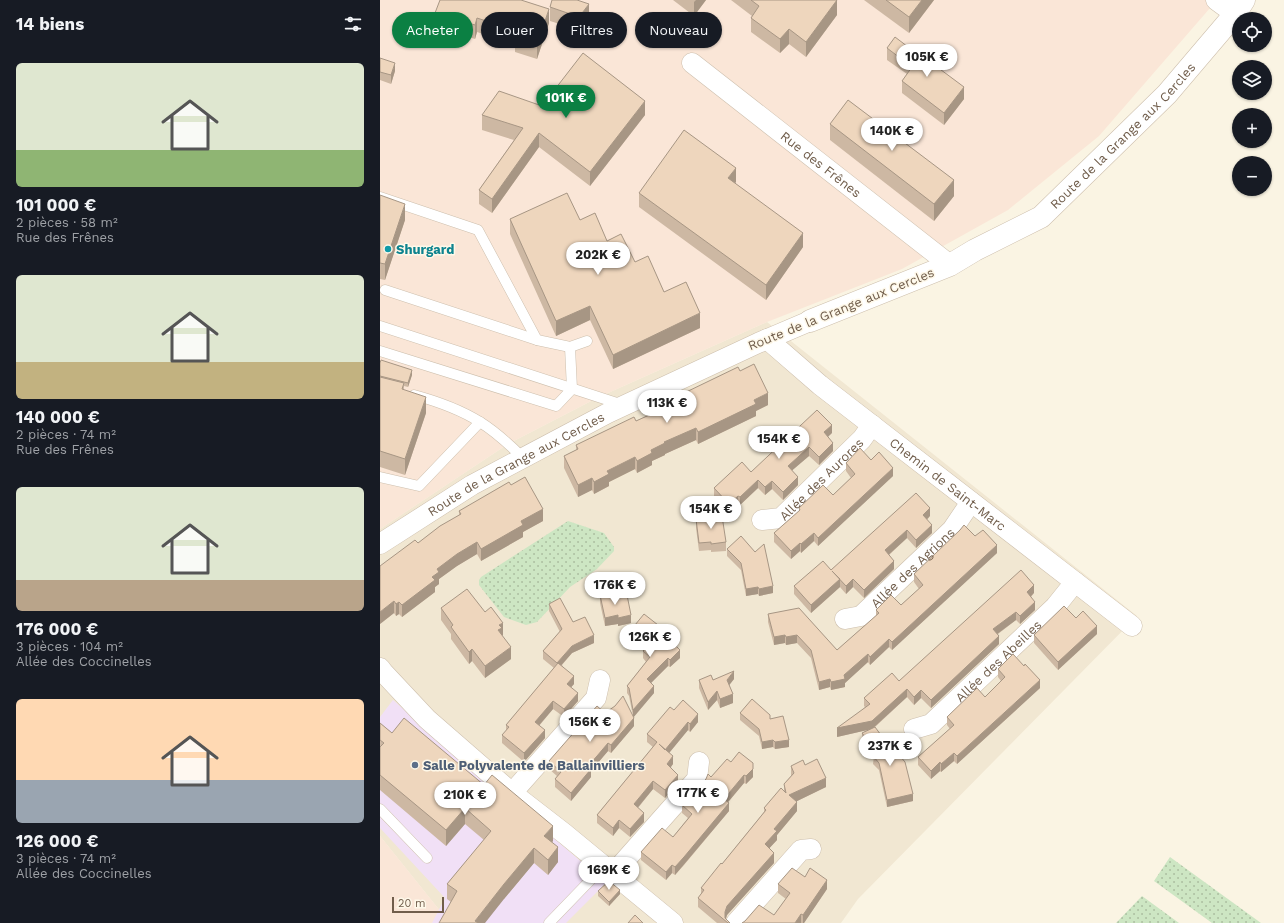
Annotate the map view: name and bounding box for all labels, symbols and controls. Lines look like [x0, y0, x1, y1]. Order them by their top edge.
chip: Acheter [392, 12, 473, 48]
chip: Louer [481, 12, 548, 48]
chip: Filtres [556, 12, 627, 48]
chip: Nouveau [635, 12, 722, 48]
map controls [1232, 12, 1272, 196]
button: locate [1232, 12, 1272, 52]
icon: filters [342, 13, 364, 35]
text: 14 biens [16, 14, 84, 34]
pin: 105K € [894, 44, 960, 78]
text: 105K € [905, 49, 949, 64]
street label: Route de la Grange aux Cercles [1047, 59, 1198, 212]
button: layers [1232, 60, 1272, 100]
pin: 101K € [533, 85, 599, 119]
icon: home [154, 89, 226, 161]
text: 101K € [545, 90, 587, 105]
button: + [1232, 108, 1272, 148]
pin: 140K € [859, 118, 925, 152]
text: 140K € [870, 123, 914, 138]
street label: Rue des Frênes [778, 128, 864, 200]
button: − [1232, 156, 1272, 196]
text: 101 000 € [16, 195, 96, 215]
text: 2 pièces · 58 m² [16, 215, 118, 230]
text: Rue des Frênes [16, 230, 114, 245]
place label: Shurgard [396, 242, 454, 257]
pin: 202K € [565, 242, 631, 276]
marker: Shurgard [383, 244, 393, 254]
text: 202K € [575, 247, 621, 262]
street label: Route de la Grange aux Cercles [746, 265, 936, 353]
icon: home [154, 301, 226, 373]
pin: 113K € [634, 390, 700, 424]
text: 113K € [647, 395, 687, 410]
text: 140 000 € [16, 407, 100, 427]
street label: Route de la Grange aux Cercles [425, 409, 607, 519]
pin: 154K € [746, 426, 812, 460]
text: 2 pièces · 74 m² [16, 427, 116, 442]
text: 154K € [757, 431, 801, 446]
street label: Chemin de Saint-Marc [887, 434, 1009, 533]
street label: Allée des Aurores [776, 435, 866, 523]
text: Rue des Frênes [16, 442, 114, 457]
pin: 154K € [678, 496, 744, 530]
text: 154K € [689, 501, 733, 516]
icon: home [154, 513, 226, 585]
street label: Allée des Agrions [867, 524, 957, 610]
pin: 176K € [582, 572, 648, 606]
text: 176K € [594, 577, 636, 592]
street label: Allée des Abeilles [952, 616, 1044, 705]
text: 176 000 € [16, 619, 98, 639]
pin: 126K € [617, 624, 683, 658]
text: 126K € [628, 629, 672, 644]
text: 3 pièces · 104 m² [16, 639, 123, 654]
text: Allée des Coccinelles [16, 654, 152, 669]
pin: 156K € [557, 709, 623, 743]
text: 156K € [569, 714, 611, 729]
icon: home [154, 725, 226, 797]
pin: 237K € [857, 733, 923, 767]
text: 237K € [868, 738, 912, 753]
place label: Salle Polyvalente de Ballainvilliers [423, 758, 645, 773]
marker: Salle Polyvalente de Ballainvilliers [410, 760, 420, 770]
pin: 177K € [665, 780, 731, 814]
pin: 210K € [432, 782, 498, 816]
text: 177K € [676, 785, 720, 800]
text: 210K € [443, 787, 487, 802]
text: 126 000 € [16, 831, 98, 851]
text: 3 pièces · 74 m² [16, 851, 116, 866]
pin: 169K € [576, 857, 642, 891]
text: 169K € [587, 862, 631, 877]
text: Allée des Coccinelles [16, 866, 152, 881]
scale bar [392, 895, 444, 914]
text: 20 m [398, 897, 426, 910]

